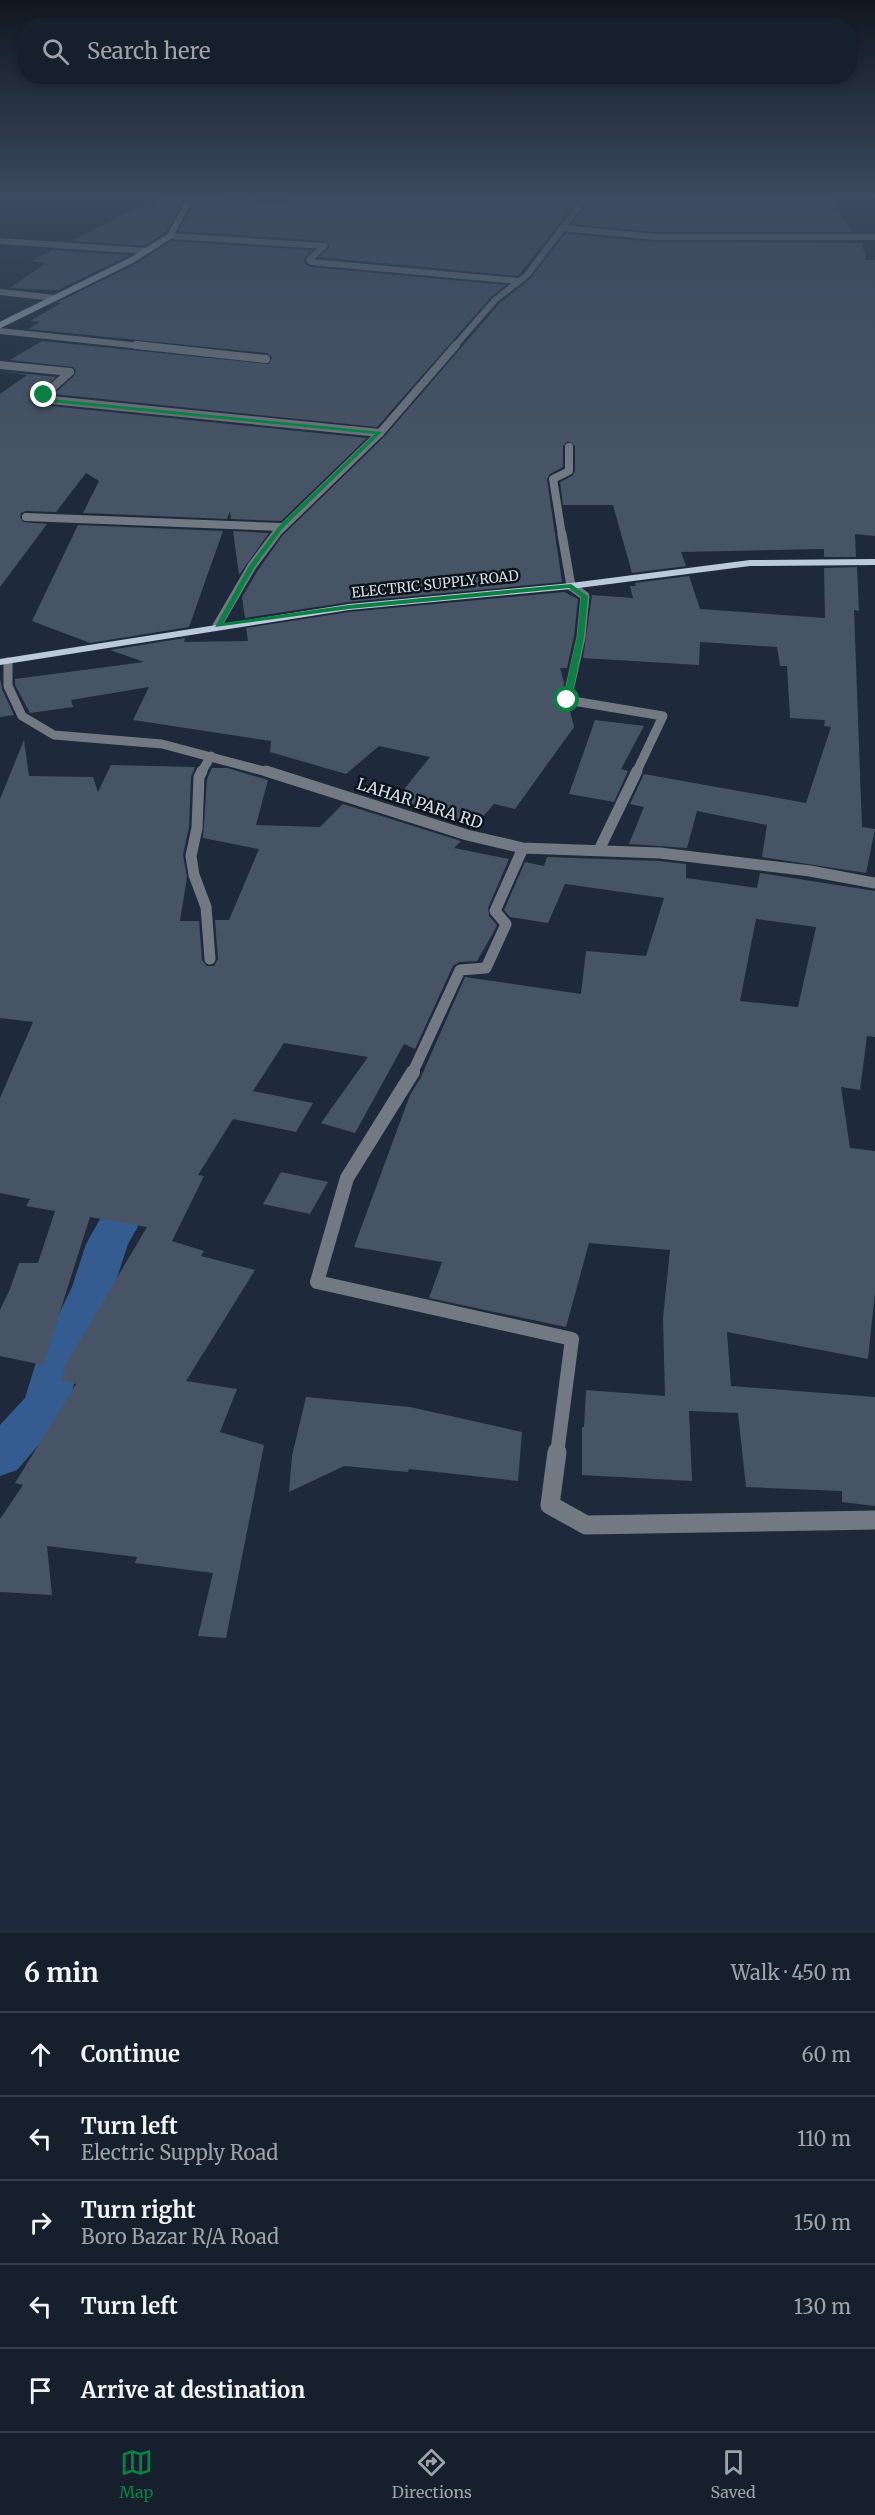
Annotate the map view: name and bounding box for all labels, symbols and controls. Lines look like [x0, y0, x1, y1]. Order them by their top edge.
search box [18, 18, 857, 84]
icon: search [39, 35, 72, 68]
text: Search here [87, 37, 210, 65]
route end [30, 381, 56, 407]
street label: ELECTRIC SUPPLY ROAD [350, 566, 520, 602]
route start [553, 686, 579, 712]
street label: LAHAR PARA RD [355, 773, 485, 833]
text: 6 min [24, 1956, 99, 1989]
text: Walk · 450 m [731, 1960, 851, 1985]
icon: ahead [24, 2038, 57, 2071]
text: Continue [81, 2040, 180, 2068]
text: 60 m [801, 2042, 851, 2067]
text: Turn left [81, 2112, 178, 2140]
icon: left [24, 2122, 57, 2155]
text: 110 m [797, 2126, 851, 2151]
text: Electric Supply Road [81, 2140, 278, 2165]
text: Turn right [81, 2196, 195, 2224]
icon: right [24, 2206, 57, 2239]
text: 150 m [794, 2210, 851, 2235]
text: Boro Bazar R/A Road [81, 2224, 279, 2249]
icon: left [24, 2290, 57, 2323]
text: Turn left [81, 2292, 178, 2320]
text: 130 m [794, 2294, 851, 2319]
icon: arrive [24, 2374, 57, 2407]
text: Arrive at destination [81, 2376, 305, 2404]
tab: Map [119, 2446, 153, 2502]
tab: Directions [392, 2446, 472, 2502]
tab: Saved [710, 2446, 756, 2502]

